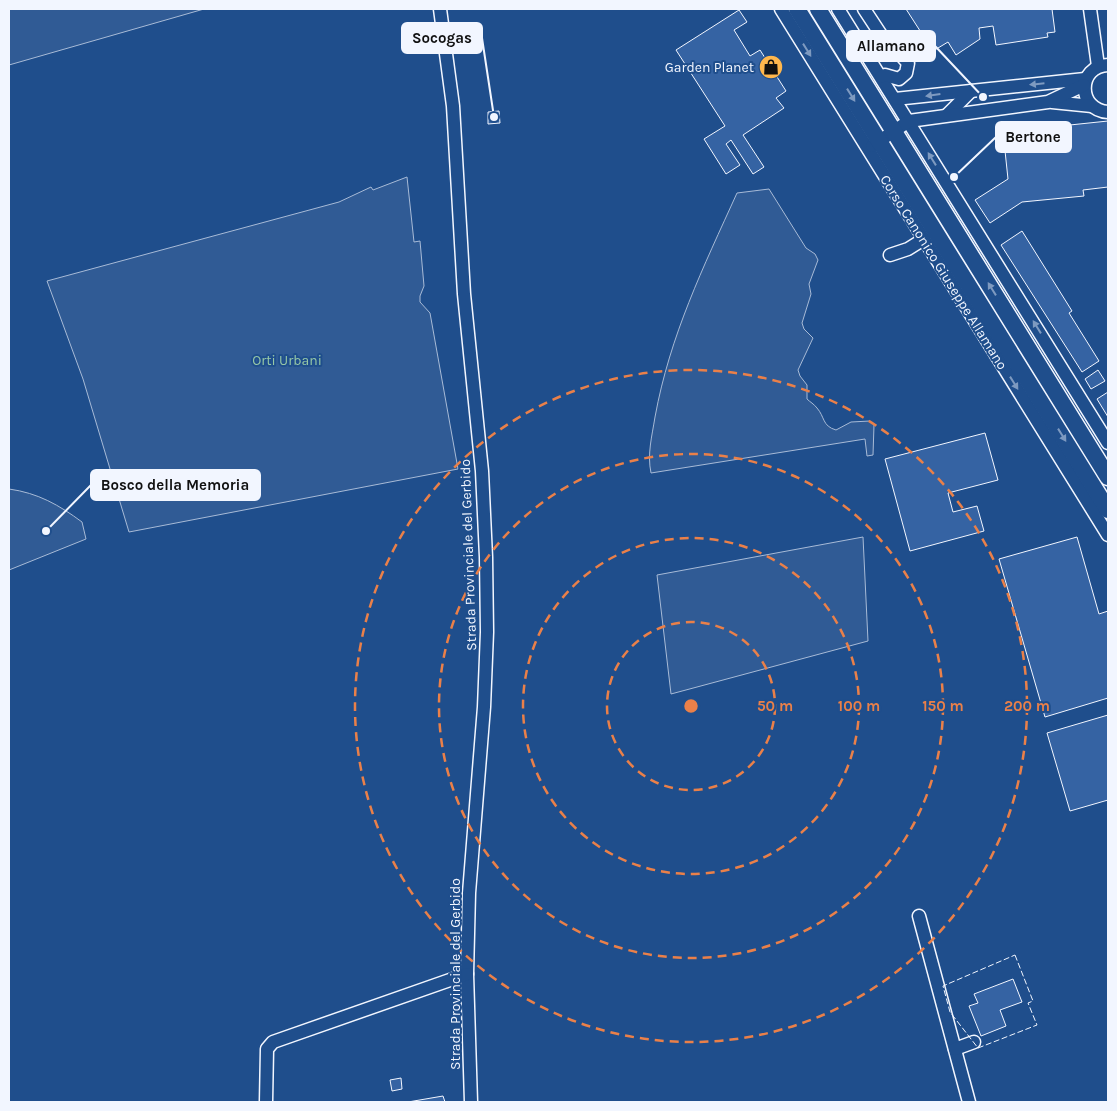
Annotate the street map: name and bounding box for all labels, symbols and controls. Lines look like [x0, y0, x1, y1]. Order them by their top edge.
callout: Socogas [402, 23, 482, 53]
text: Socogas [412, 29, 472, 47]
callout: Allamano [847, 31, 935, 61]
text: Allamano [857, 37, 925, 55]
one-way arrow [802, 44, 811, 57]
shop icon: Garden Planet [758, 54, 784, 80]
place label: Garden Planet [665, 59, 754, 76]
one-way arrow [1028, 80, 1044, 88]
one-way arrow [846, 88, 855, 101]
one-way arrow [924, 91, 940, 99]
callout: Bertone [996, 122, 1071, 152]
text: Bertone [1005, 128, 1061, 146]
one-way arrow [928, 152, 937, 166]
street label: Corso Canonico Giuseppe Allamano [876, 172, 1011, 373]
one-way arrow [987, 283, 997, 296]
one-way arrow [1032, 320, 1041, 333]
park label: Orti Urbani [252, 352, 322, 369]
one-way arrow [1009, 376, 1018, 389]
one-way arrow [1057, 428, 1066, 441]
street label: Strada Provinciale del Gerbido [457, 459, 480, 651]
callout: Bosco della Memoria [91, 470, 260, 500]
text: Bosco della Memoria [101, 476, 249, 494]
centre of rings [682, 697, 700, 715]
text: 50 m [757, 697, 793, 715]
text: 100 m [838, 697, 880, 715]
text: 150 m [922, 697, 964, 715]
text: 200 m [1004, 697, 1050, 715]
street label: Strada Provinciale del Gerbido [447, 878, 464, 1070]

